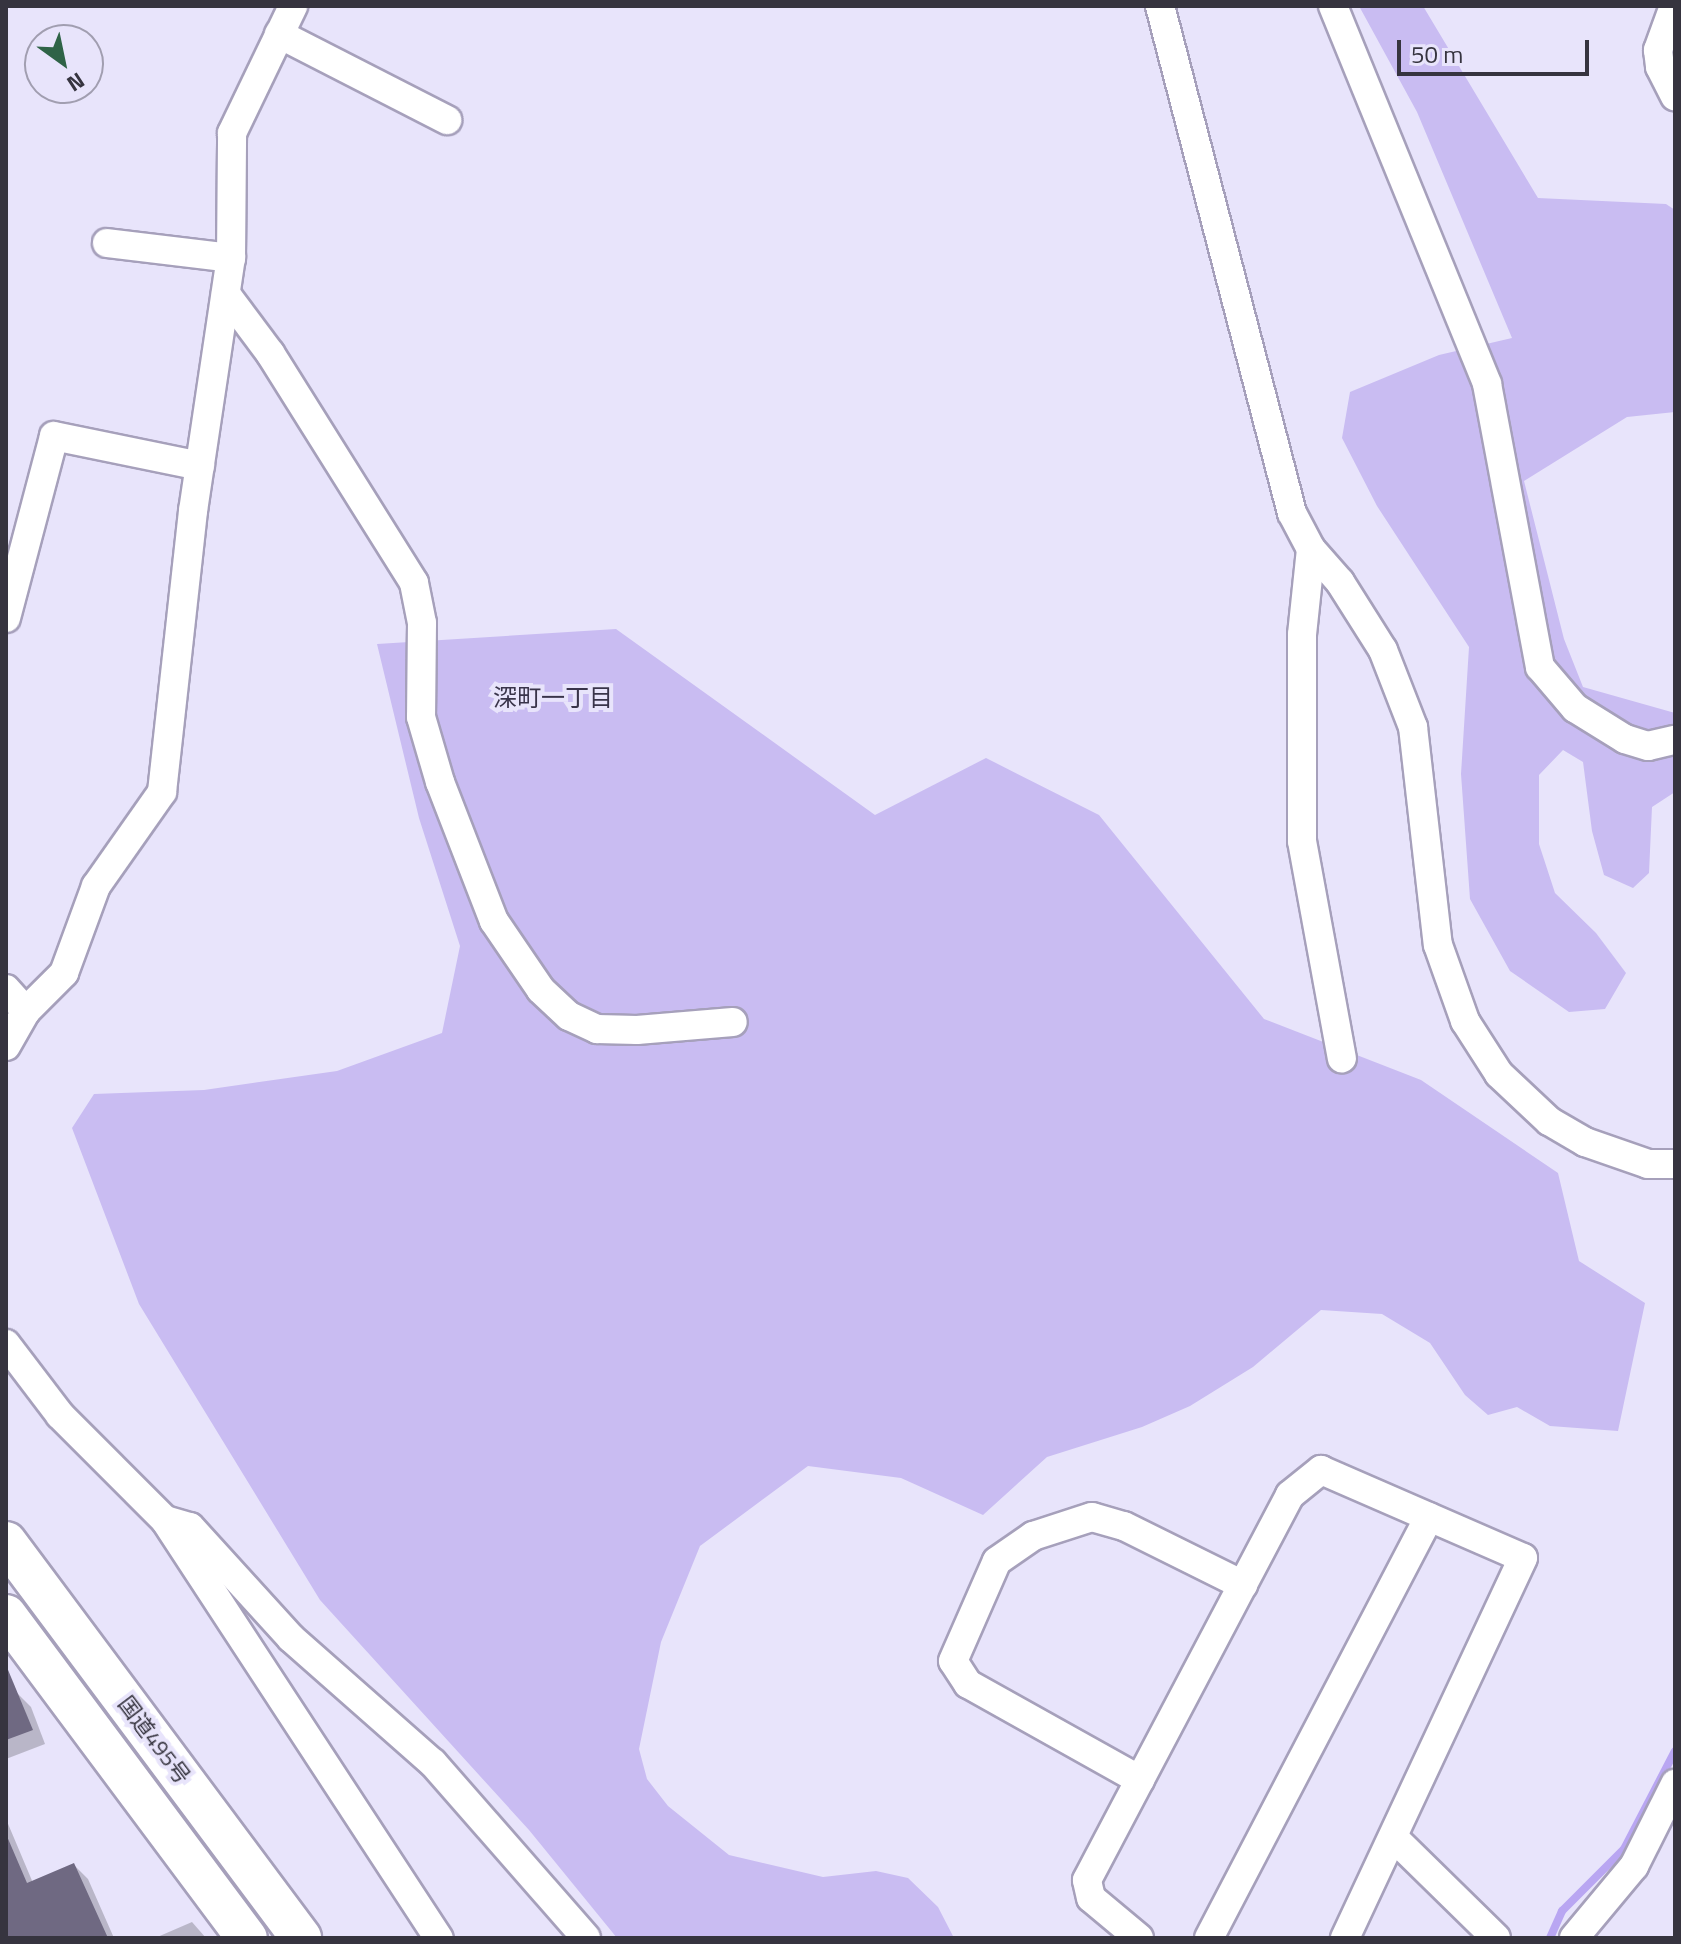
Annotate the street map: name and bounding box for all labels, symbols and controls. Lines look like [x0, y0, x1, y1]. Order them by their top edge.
north arrow [24, 24, 104, 104]
scale bar [1401, 24, 1593, 74]
text: 50 m [1411, 36, 1463, 72]
text: N [60, 64, 92, 101]
district label: 深町一丁目 [493, 684, 613, 712]
street label: 国道495号 [112, 1691, 196, 1789]

